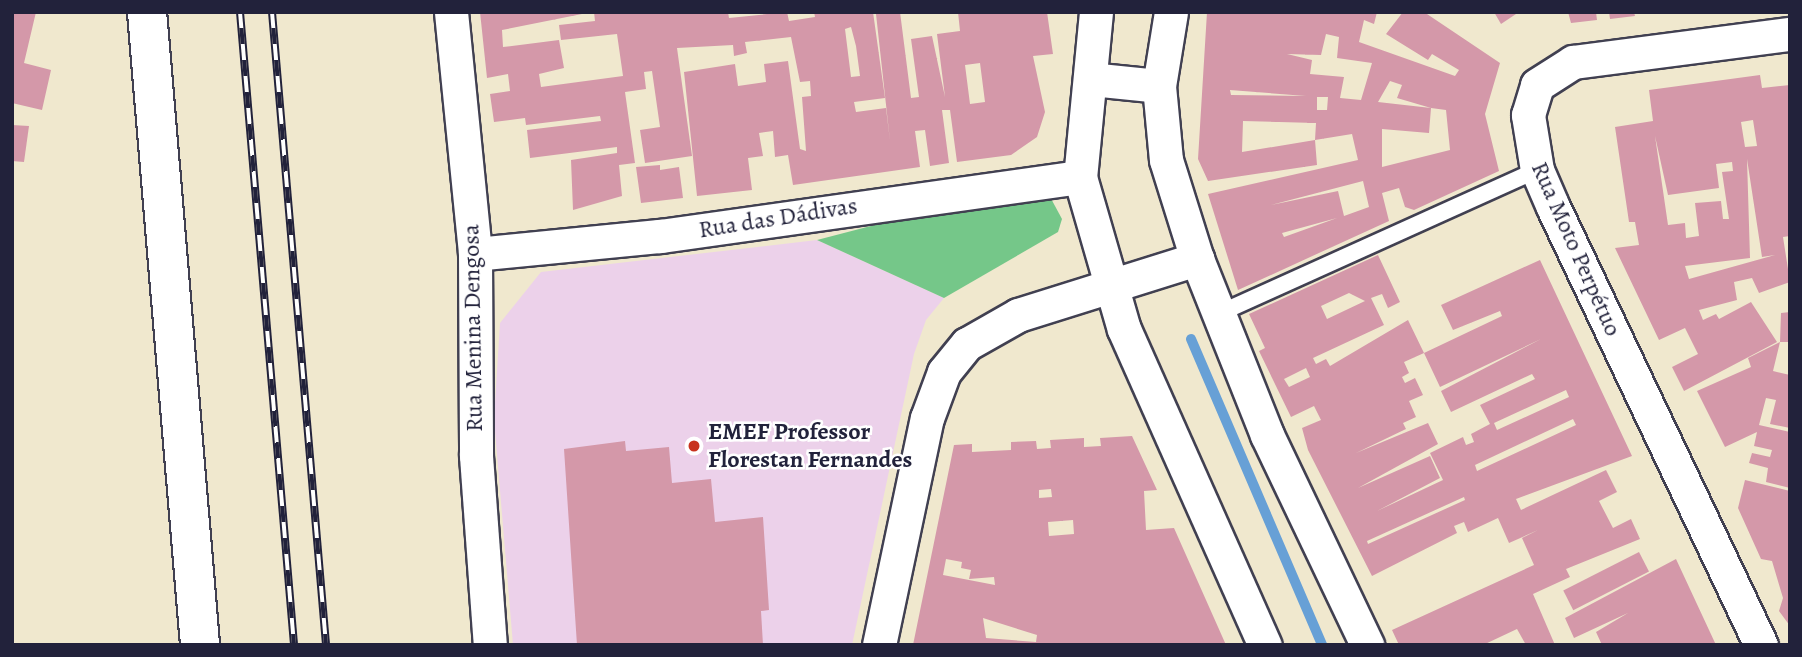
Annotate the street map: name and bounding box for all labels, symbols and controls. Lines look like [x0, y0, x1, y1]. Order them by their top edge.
street label: Rua Moto Perpétuo [1525, 157, 1627, 341]
street label: Rua das Dádivas [697, 191, 859, 245]
street label: Rua Menina Dengosa [457, 224, 489, 432]
place label: EMEF Professor Florestan Fernandes [708, 418, 912, 474]
marker: EMEF Professor Florestan Fernandes [686, 438, 702, 454]

